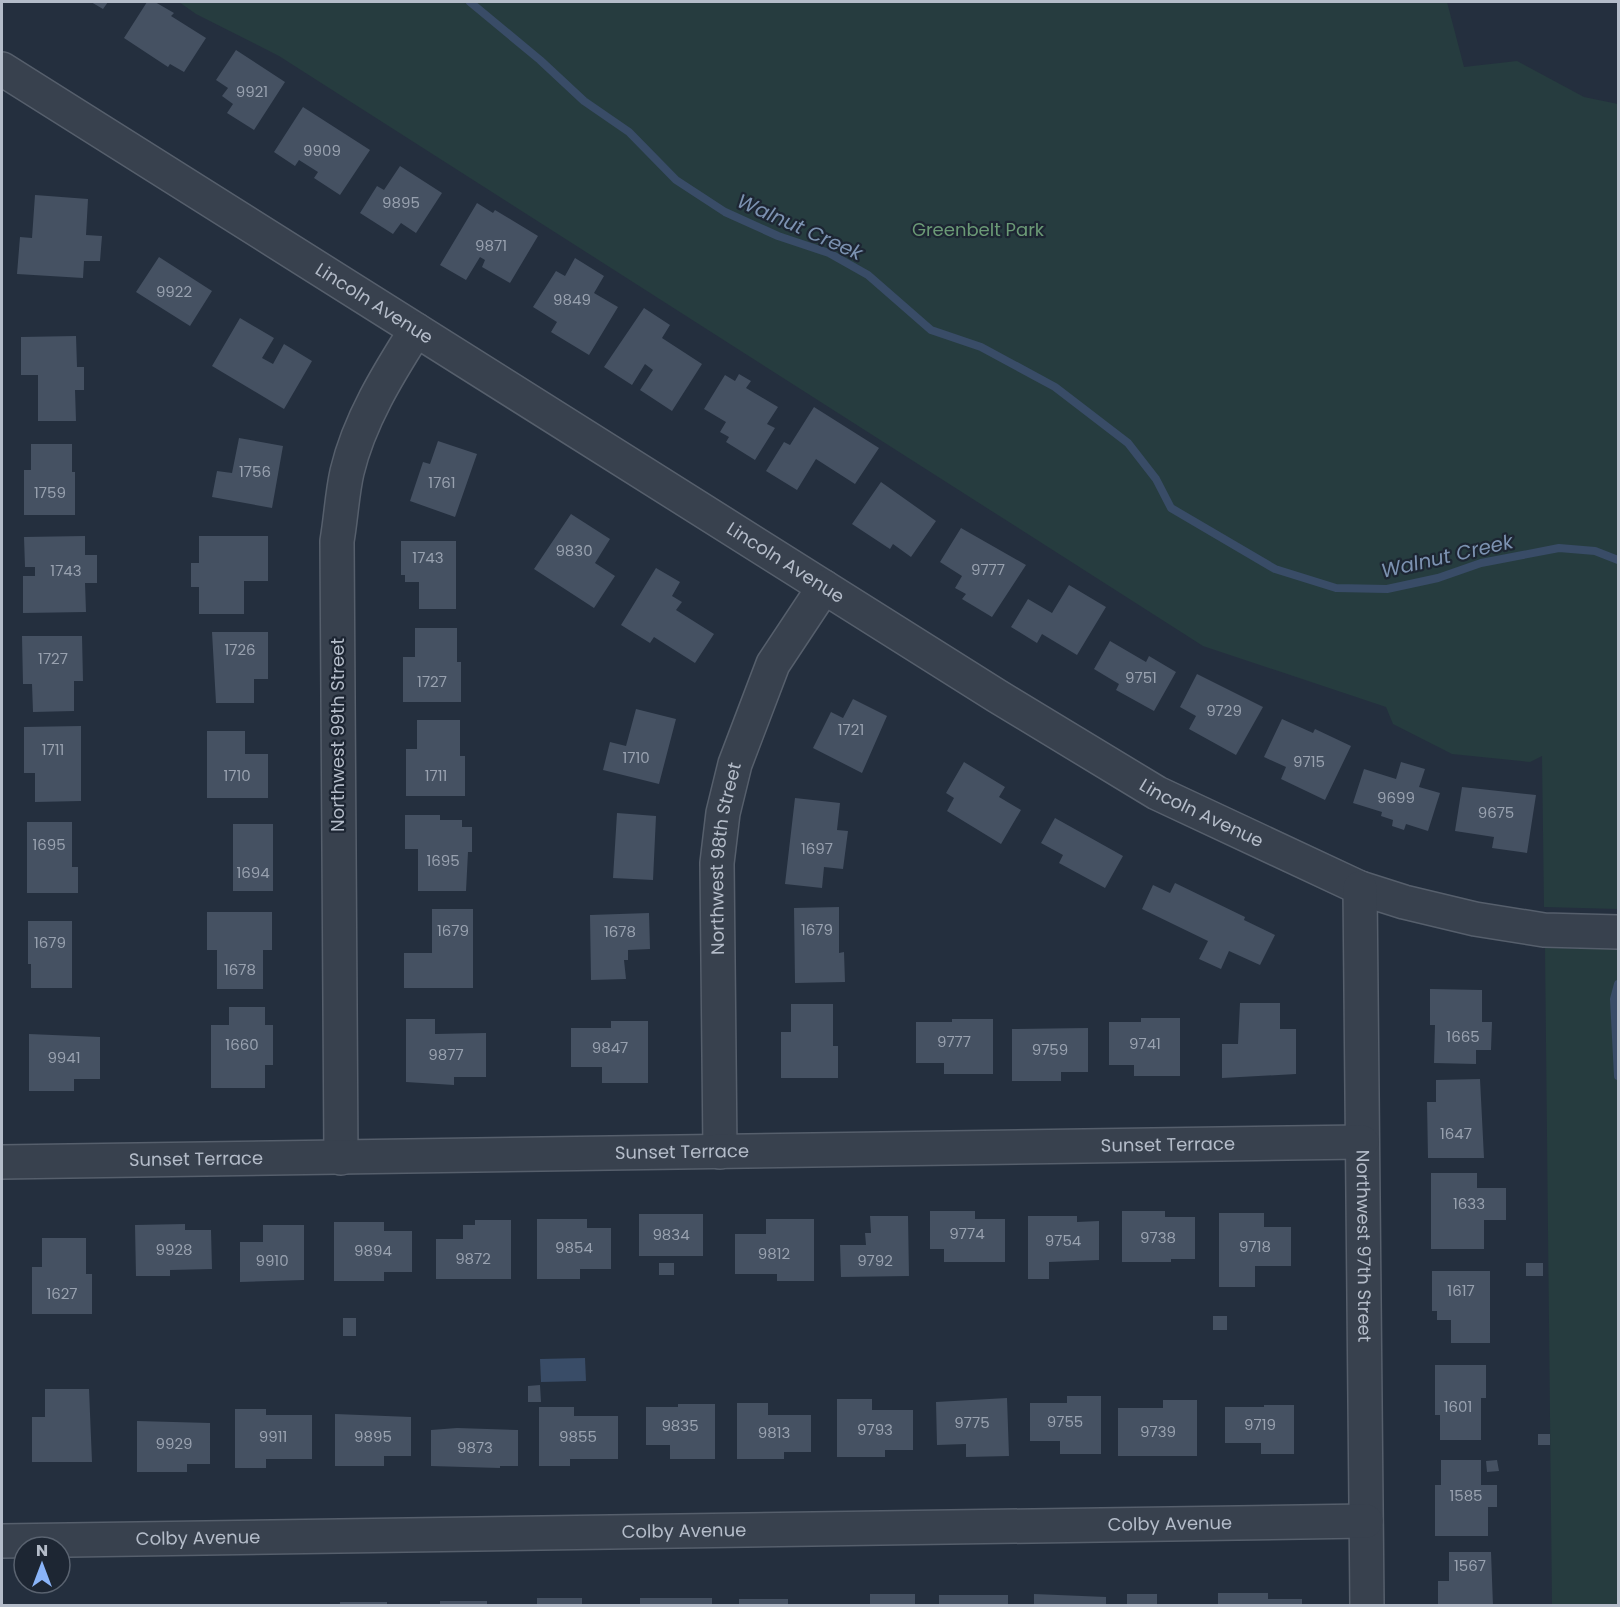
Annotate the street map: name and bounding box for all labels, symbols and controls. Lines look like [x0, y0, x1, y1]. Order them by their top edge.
house number: 9921 [236, 81, 268, 102]
house number: 9909 [303, 140, 341, 161]
water label: Walnut Creek [733, 187, 869, 268]
house number: 9895 [382, 192, 420, 213]
park label: Greenbelt Park [912, 217, 1045, 242]
house number: 9871 [475, 235, 507, 256]
street label: Lincoln Avenue [311, 257, 438, 350]
house number: 9922 [156, 281, 192, 302]
house number: 9849 [553, 289, 591, 310]
house number: 1756 [239, 461, 271, 482]
house number: 1761 [428, 472, 456, 493]
house number: 1759 [34, 482, 66, 503]
street label: Lincoln Avenue [722, 516, 849, 609]
water label: Walnut Creek [1378, 527, 1517, 585]
house number: 9830 [555, 540, 593, 561]
house number: 1743 [412, 547, 444, 568]
house number: 9777 [971, 559, 1005, 580]
house number: 1743 [50, 560, 82, 581]
street label: Northwest 99th Street [325, 638, 350, 832]
house number: 1726 [224, 639, 256, 660]
house number: 1727 [38, 648, 68, 669]
house number: 9751 [1125, 667, 1157, 688]
house number: 1727 [417, 671, 447, 692]
house number: 9729 [1206, 700, 1242, 721]
house number: 1721 [838, 719, 864, 740]
house number: 1711 [42, 739, 64, 760]
house number: 1710 [622, 747, 650, 768]
house number: 9715 [1293, 751, 1325, 772]
street label: Northwest 98th Street [704, 760, 747, 955]
house number: 1710 [223, 765, 251, 786]
house number: 1711 [425, 765, 447, 786]
street label: Lincoln Avenue [1135, 772, 1268, 853]
house number: 9699 [1377, 787, 1415, 808]
house number: 9675 [1478, 802, 1514, 823]
house number: 1695 [32, 834, 66, 855]
house number: 1697 [801, 838, 833, 859]
house number: 1695 [426, 850, 460, 871]
house number: 1694 [236, 862, 270, 883]
house number: 1679 [801, 919, 833, 940]
house number: 1679 [437, 920, 469, 941]
house number: 1678 [604, 921, 636, 942]
house number: 1679 [34, 932, 66, 953]
house number: 1678 [224, 959, 256, 980]
house number: 1665 [1446, 1026, 1480, 1047]
house number: 9777 [937, 1031, 971, 1052]
house number: 9741 [1129, 1033, 1161, 1054]
house number: 1660 [225, 1034, 259, 1055]
house number: 9847 [592, 1037, 628, 1058]
house number: 9759 [1032, 1039, 1068, 1060]
house number: 9877 [428, 1044, 464, 1065]
house number: 9941 [47, 1047, 81, 1068]
house number: 1647 [1440, 1123, 1472, 1144]
street label: Sunset Terrace [1101, 1131, 1235, 1158]
street label: Sunset Terrace [615, 1138, 749, 1165]
street label: Sunset Terrace [129, 1145, 263, 1172]
street label: Northwest 97th Street [1351, 1150, 1377, 1342]
house number: 1633 [1453, 1193, 1485, 1214]
house number: 9774 [949, 1223, 985, 1244]
house number: 9834 [652, 1224, 690, 1245]
house number: 9738 [1140, 1227, 1176, 1248]
house number: 9754 [1045, 1230, 1081, 1251]
house number: 9718 [1239, 1236, 1271, 1257]
house number: 9854 [555, 1237, 593, 1258]
house number: 9928 [156, 1239, 193, 1260]
house number: 9894 [354, 1240, 392, 1261]
house number: 9812 [758, 1243, 790, 1264]
house number: 9872 [455, 1248, 491, 1269]
house number: 9910 [255, 1250, 289, 1271]
house number: 9792 [857, 1250, 893, 1271]
house number: 1617 [1447, 1280, 1475, 1301]
house number: 1627 [46, 1283, 78, 1304]
house number: 1601 [1444, 1396, 1472, 1417]
house number: 9755 [1047, 1411, 1083, 1432]
house number: 9775 [954, 1412, 990, 1433]
house number: 9719 [1244, 1414, 1276, 1435]
house number: 9835 [661, 1415, 699, 1436]
house number: 9793 [857, 1419, 893, 1440]
house number: 9739 [1140, 1421, 1176, 1442]
house number: 9813 [758, 1422, 790, 1443]
house number: 9911 [259, 1426, 287, 1447]
house number: 9895 [354, 1426, 392, 1447]
house number: 9855 [559, 1426, 597, 1447]
house number: 9929 [156, 1433, 192, 1454]
house number: 9873 [457, 1437, 493, 1458]
house number: 1585 [1449, 1485, 1483, 1506]
street label: Colby Avenue [1107, 1510, 1232, 1537]
street label: Colby Avenue [621, 1517, 746, 1544]
street label: Colby Avenue [135, 1524, 260, 1551]
north arrow [12, 1535, 72, 1595]
text: N [36, 1539, 48, 1562]
house number: 1567 [1454, 1555, 1486, 1576]

